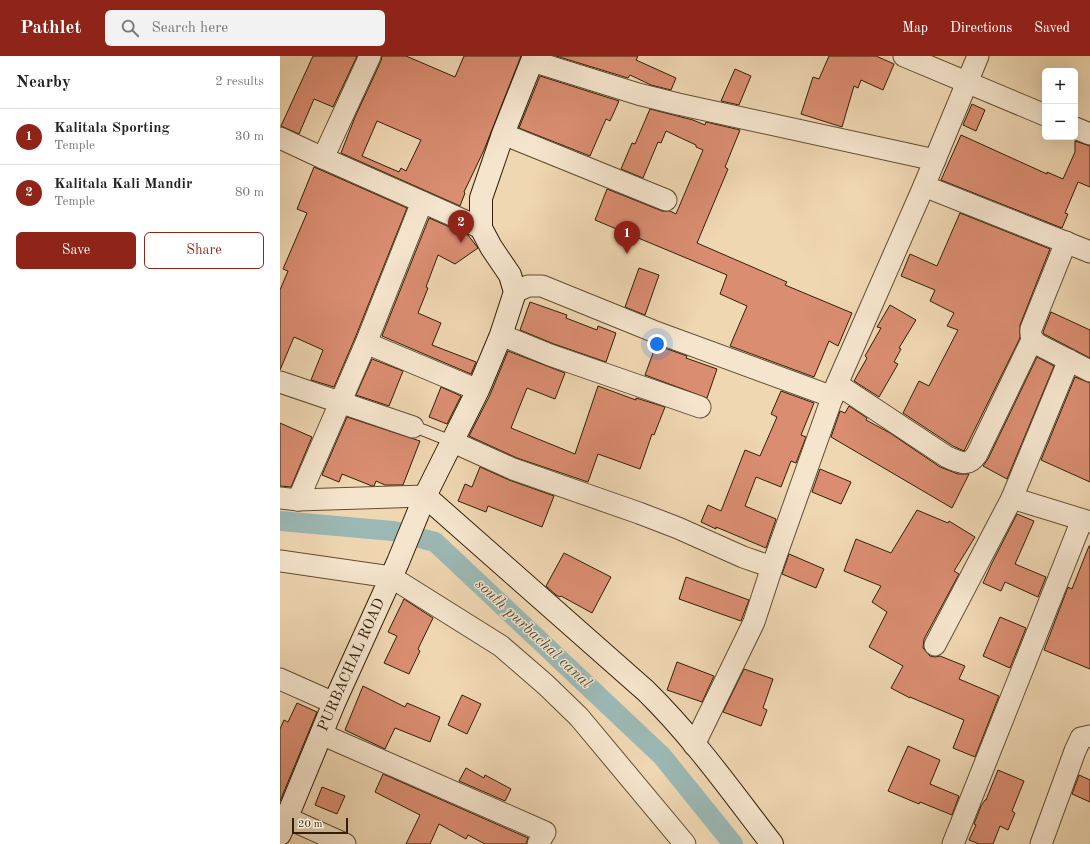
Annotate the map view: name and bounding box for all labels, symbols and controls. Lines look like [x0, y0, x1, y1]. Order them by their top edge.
search box [105, 10, 385, 46]
icon: search [119, 17, 141, 39]
text: Pathlet [20, 19, 81, 38]
text: Search here [151, 21, 228, 36]
text: Map [902, 21, 928, 35]
text: Directions [950, 21, 1012, 35]
text: Saved [1034, 21, 1070, 35]
map controls [1042, 68, 1078, 140]
button: + [1042, 68, 1078, 104]
text: Nearby [16, 74, 71, 91]
text: 2 results [215, 75, 264, 88]
button: − [1042, 104, 1078, 140]
text: Kalitala Sporting [54, 121, 170, 136]
text: 1 [25, 130, 33, 143]
text: 30 m [235, 130, 264, 143]
text: Temple [54, 139, 95, 152]
text: Kalitala Kali Mandir [54, 177, 193, 192]
text: 2 [25, 186, 33, 199]
text: 80 m [235, 186, 264, 199]
text: Temple [54, 195, 95, 208]
pin: 2 [448, 210, 474, 243]
pin: 1 [614, 221, 640, 254]
button: Save [16, 232, 136, 269]
button: Share [144, 232, 264, 269]
your location [647, 334, 667, 354]
water label: south purbachal canal [472, 576, 594, 692]
street label: PURBACHAL ROAD [316, 596, 388, 734]
scale bar [292, 816, 348, 835]
text: 20 m [298, 819, 323, 830]

